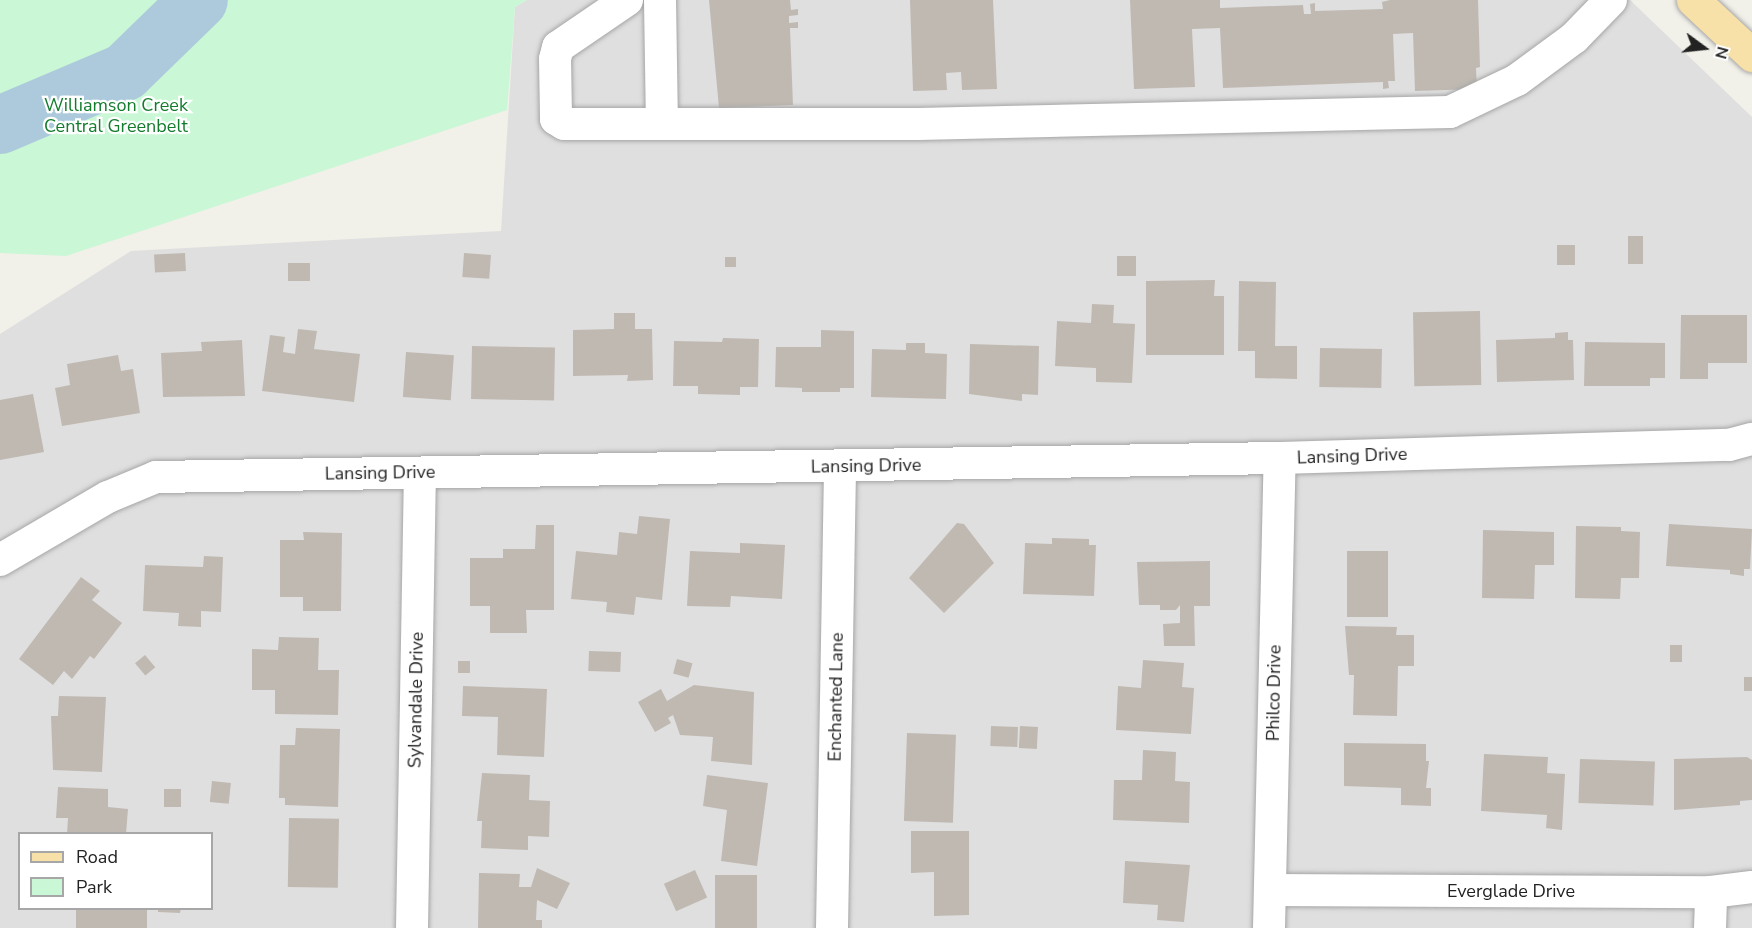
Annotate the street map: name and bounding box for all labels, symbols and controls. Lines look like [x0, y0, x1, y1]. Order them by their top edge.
north arrow [1674, 18, 1734, 78]
text: N [1709, 44, 1734, 61]
park label: Williamson Creek Central Greenbelt [44, 95, 188, 138]
street label: Lansing Drive [1296, 443, 1408, 469]
street label: Lansing Drive [811, 454, 921, 478]
street label: Lansing Drive [325, 461, 435, 485]
street label: Sylvandale Drive [404, 632, 428, 768]
street label: Enchanted Lane [824, 632, 848, 762]
street label: Philco Drive [1262, 645, 1286, 741]
legend [18, 832, 213, 910]
text: Road [76, 845, 118, 869]
text: Park [76, 875, 112, 899]
street label: Everglade Drive [1447, 880, 1575, 902]

